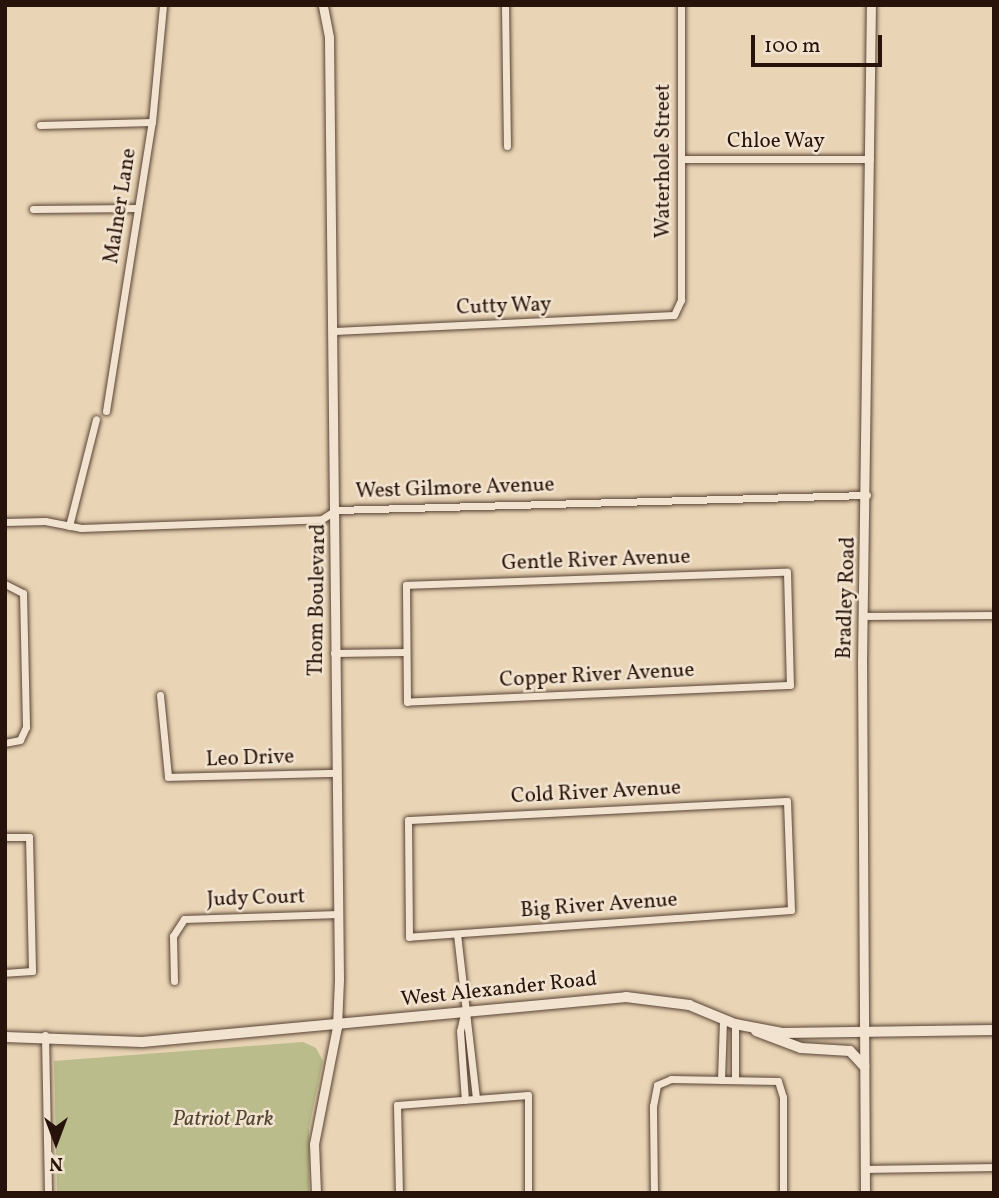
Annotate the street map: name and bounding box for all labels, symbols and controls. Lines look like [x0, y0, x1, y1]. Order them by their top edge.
scale bar [754, 21, 885, 65]
text: 100 m [764, 32, 821, 61]
street label: Waterhole Street [651, 84, 677, 238]
street label: Chloe Way [727, 129, 825, 155]
street label: Malner Lane [99, 147, 143, 265]
street label: Cutty Way [455, 293, 553, 321]
street label: West Gilmore Avenue [355, 473, 555, 505]
street label: Thom Boulevard [304, 523, 332, 677]
street label: Bradley Road [832, 536, 862, 660]
street label: Gentle River Avenue [501, 545, 691, 577]
street label: Copper River Avenue [499, 658, 695, 694]
street label: Leo Drive [205, 745, 295, 773]
street label: Cold River Avenue [510, 776, 682, 810]
street label: Judy Court [206, 885, 306, 913]
street label: Big River Avenue [520, 888, 678, 924]
street label: West Alexander Road [400, 967, 598, 1013]
north arrow [21, 1107, 91, 1177]
park label: Patriot Park [172, 1107, 274, 1133]
text: N [49, 1150, 63, 1176]

